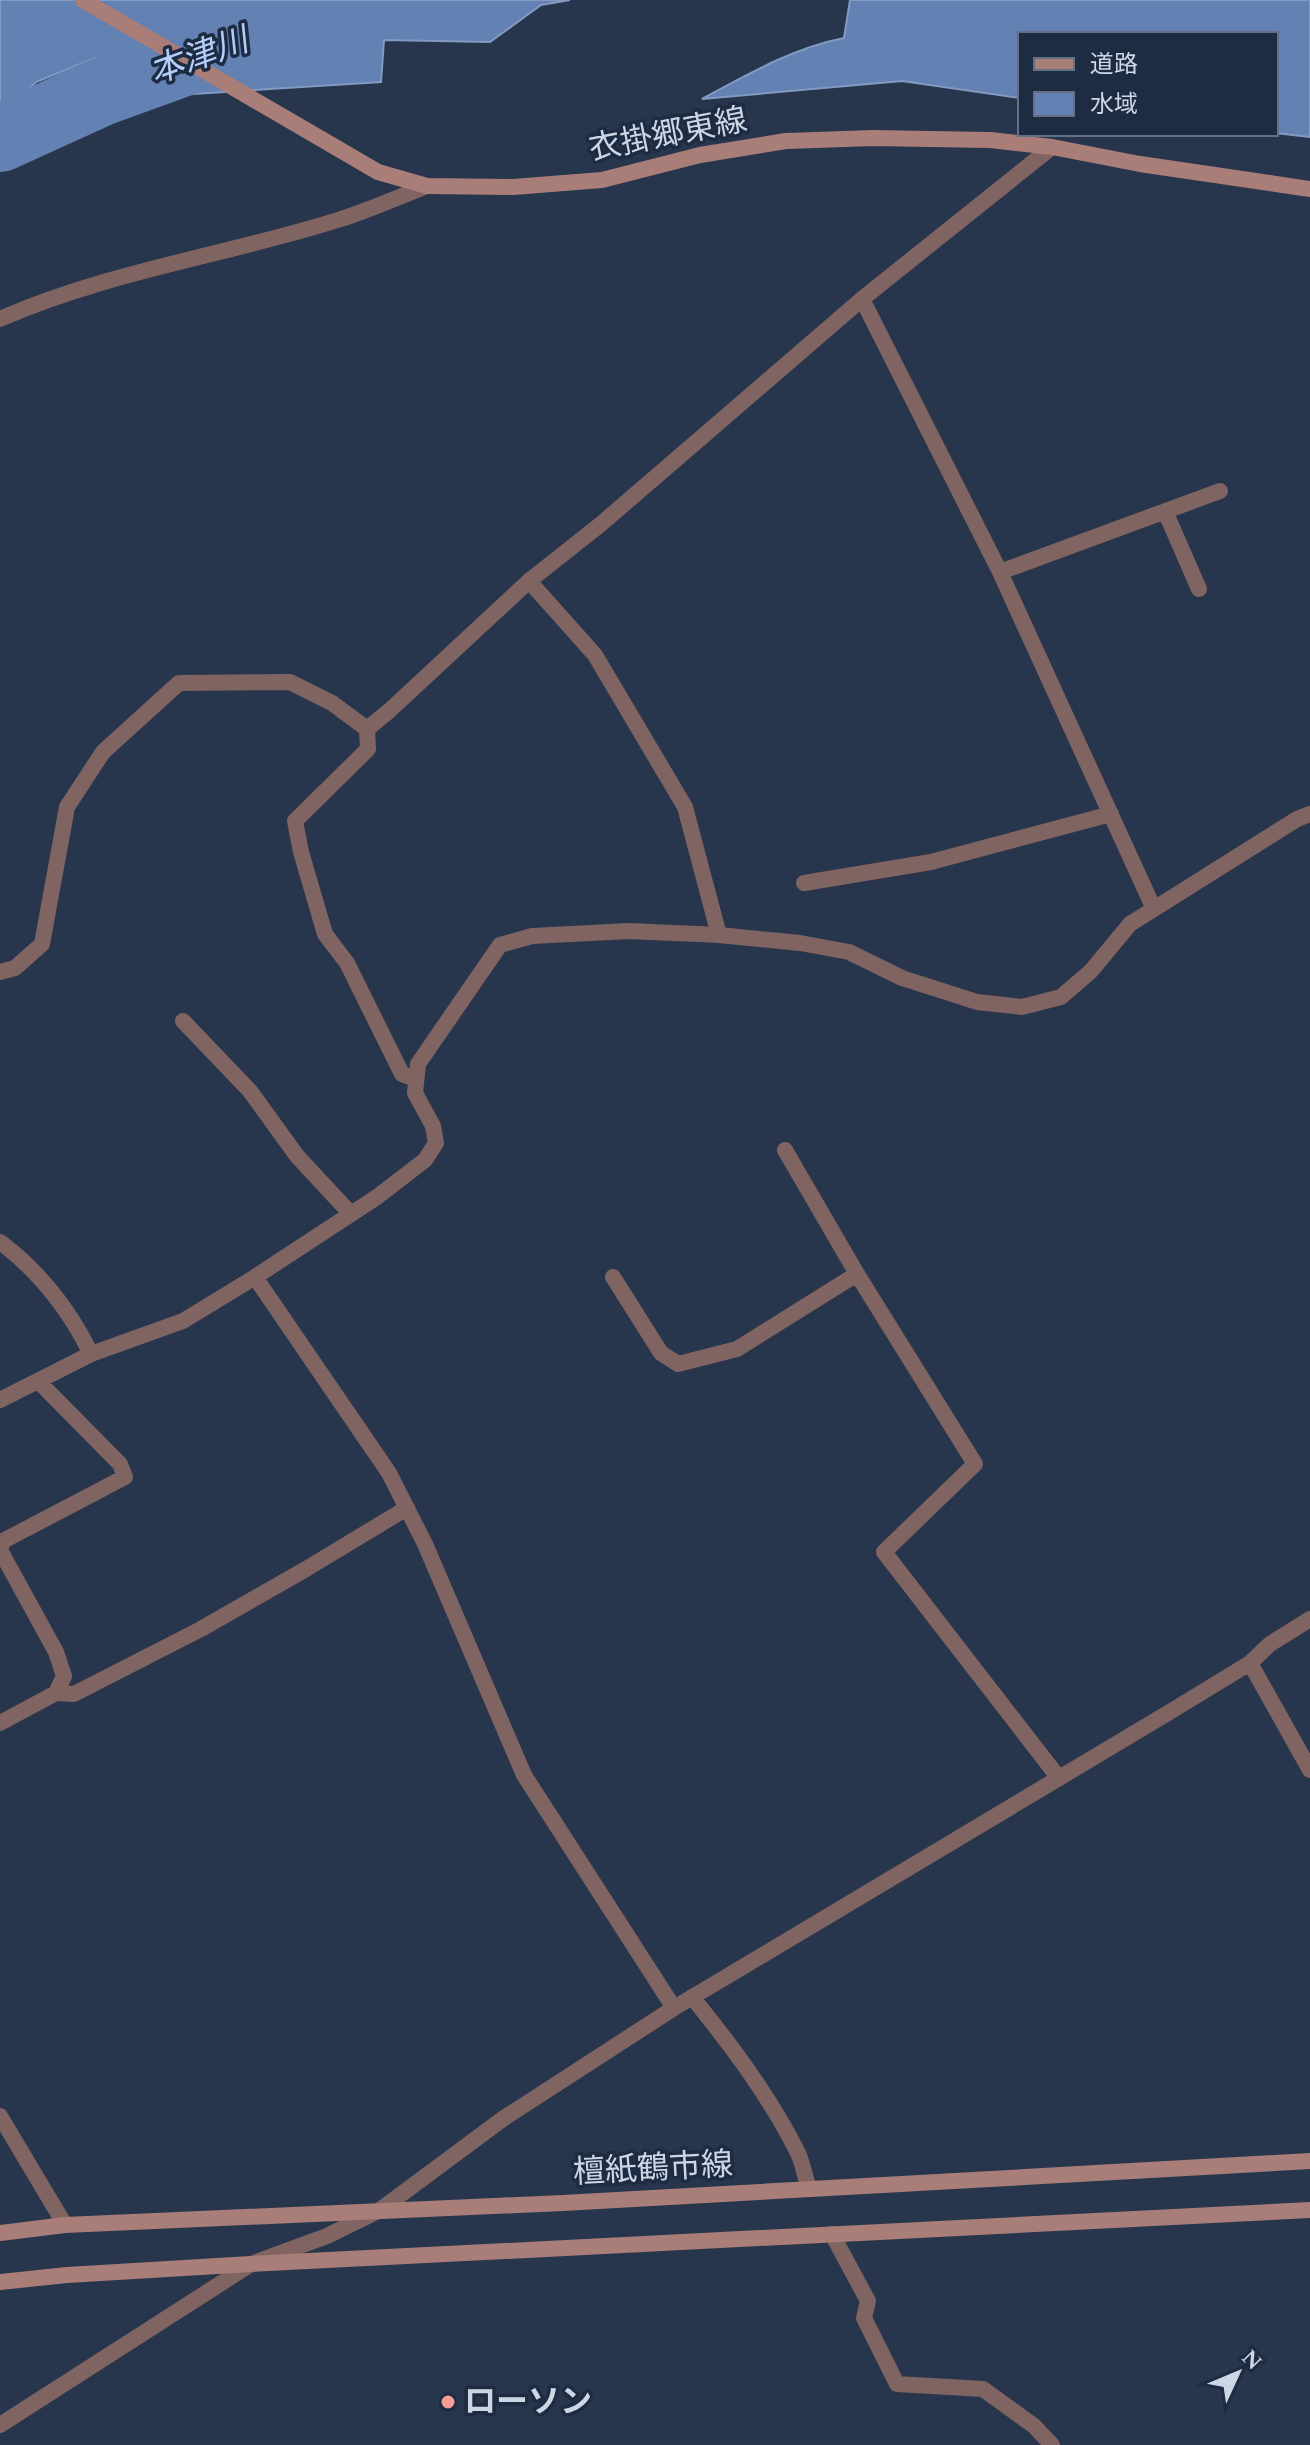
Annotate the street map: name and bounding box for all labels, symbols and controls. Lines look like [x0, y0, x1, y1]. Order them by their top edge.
water label: 本津川 [142, 14, 259, 99]
legend [1018, 32, 1278, 136]
text: 道路 [1090, 47, 1138, 83]
text: 水域 [1090, 87, 1138, 123]
street label: 衣掛郷東線 [585, 96, 751, 174]
street label: 檀紙鶴市線 [572, 2140, 734, 2198]
north arrow [1198, 2333, 1278, 2413]
text: N [1233, 2342, 1269, 2378]
place label: ローソン [464, 2378, 592, 2427]
marker: ローソン [439, 2393, 457, 2411]

